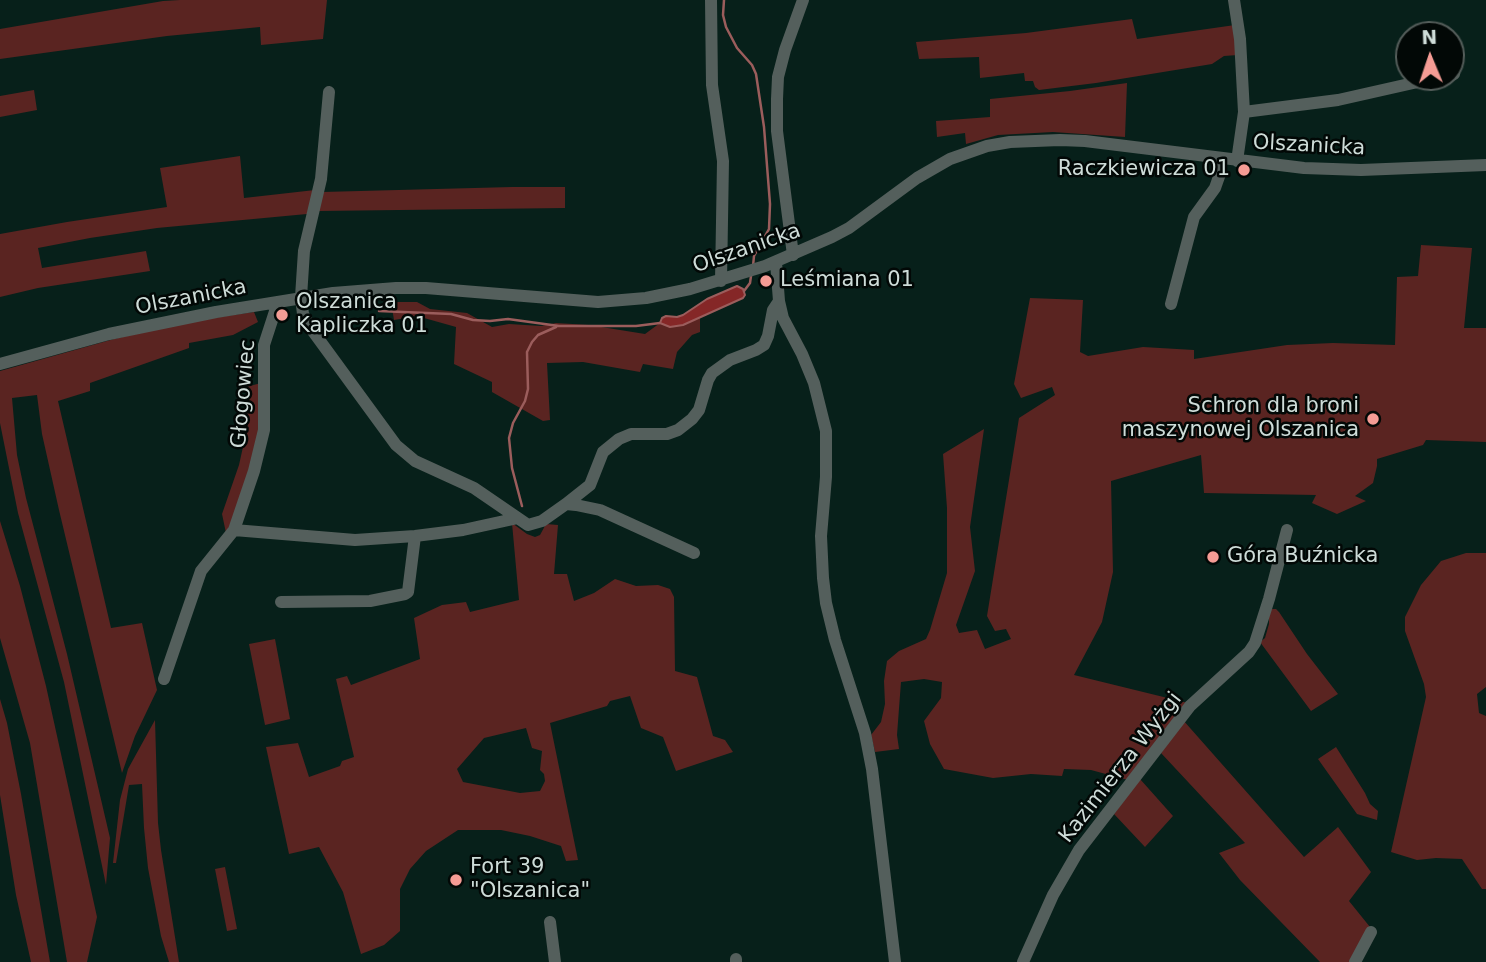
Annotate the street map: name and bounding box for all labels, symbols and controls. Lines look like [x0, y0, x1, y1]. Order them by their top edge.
north arrow [1395, 21, 1465, 91]
text: N [1421, 26, 1438, 48]
street label: Olszanicka [1252, 130, 1366, 162]
place label: Raczkiewicza 01 [1058, 157, 1230, 183]
marker: Raczkiewicza 01 [1236, 162, 1252, 178]
street label: Olszanicka [690, 219, 804, 279]
place label: Leśmiana 01 [780, 268, 914, 294]
marker: Leśmiana 01 [758, 273, 774, 289]
street label: Olszanicka [133, 275, 249, 321]
place label: Olszanica Kapliczka 01 [296, 290, 428, 340]
marker: Olszanica Kapliczka 01 [274, 307, 290, 323]
street label: Głogowiec [227, 339, 261, 449]
place label: Schron dla broni maszynowej Olszanica [1122, 394, 1359, 444]
marker: Schron dla broni maszynowej Olszanica [1365, 411, 1381, 427]
place label: Góra Buźnicka [1227, 544, 1378, 570]
marker: Góra Buźnicka [1205, 549, 1221, 565]
street label: Kazimierza Wyżgi [1054, 688, 1188, 848]
place label: Fort 39 "Olszanica" [470, 855, 590, 905]
marker: Fort 39 "Olszanica" [448, 872, 464, 888]

